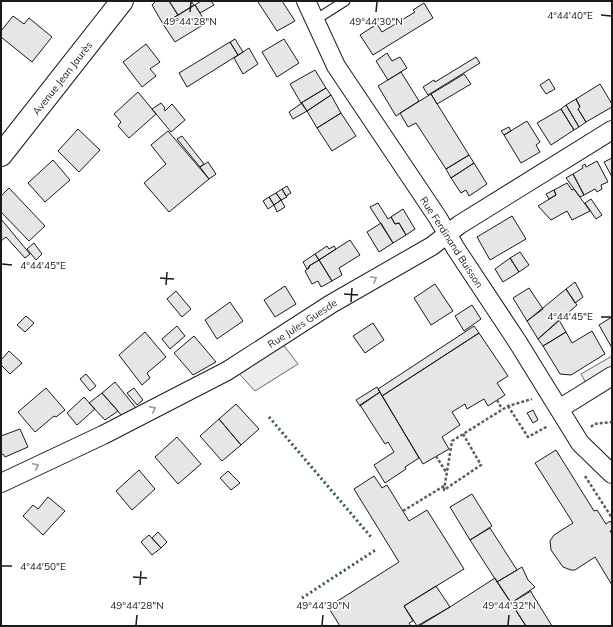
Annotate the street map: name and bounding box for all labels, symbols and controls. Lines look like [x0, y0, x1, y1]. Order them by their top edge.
text: 4°44'40"E [547, 9, 593, 22]
text: 49°44'28"N [163, 15, 217, 28]
text: 49°44'30"N [349, 15, 403, 28]
street label: Avenue Jean Jaurès [30, 39, 95, 118]
street label: Rue Ferdinand Buisson [417, 194, 486, 291]
text: 4°44'45"E [20, 259, 66, 272]
one-way arrow [369, 277, 377, 284]
street label: Rue Jules Guesde [265, 296, 339, 351]
text: 4°44'45"E [547, 310, 593, 323]
one-way arrow [149, 406, 156, 414]
one-way arrow [32, 463, 40, 471]
text: 4°44'50"E [20, 560, 66, 573]
text: 49°44'28"N [110, 599, 164, 612]
text: 49°44'30"N [296, 599, 350, 612]
text: 49°44'32"N [482, 599, 536, 612]

